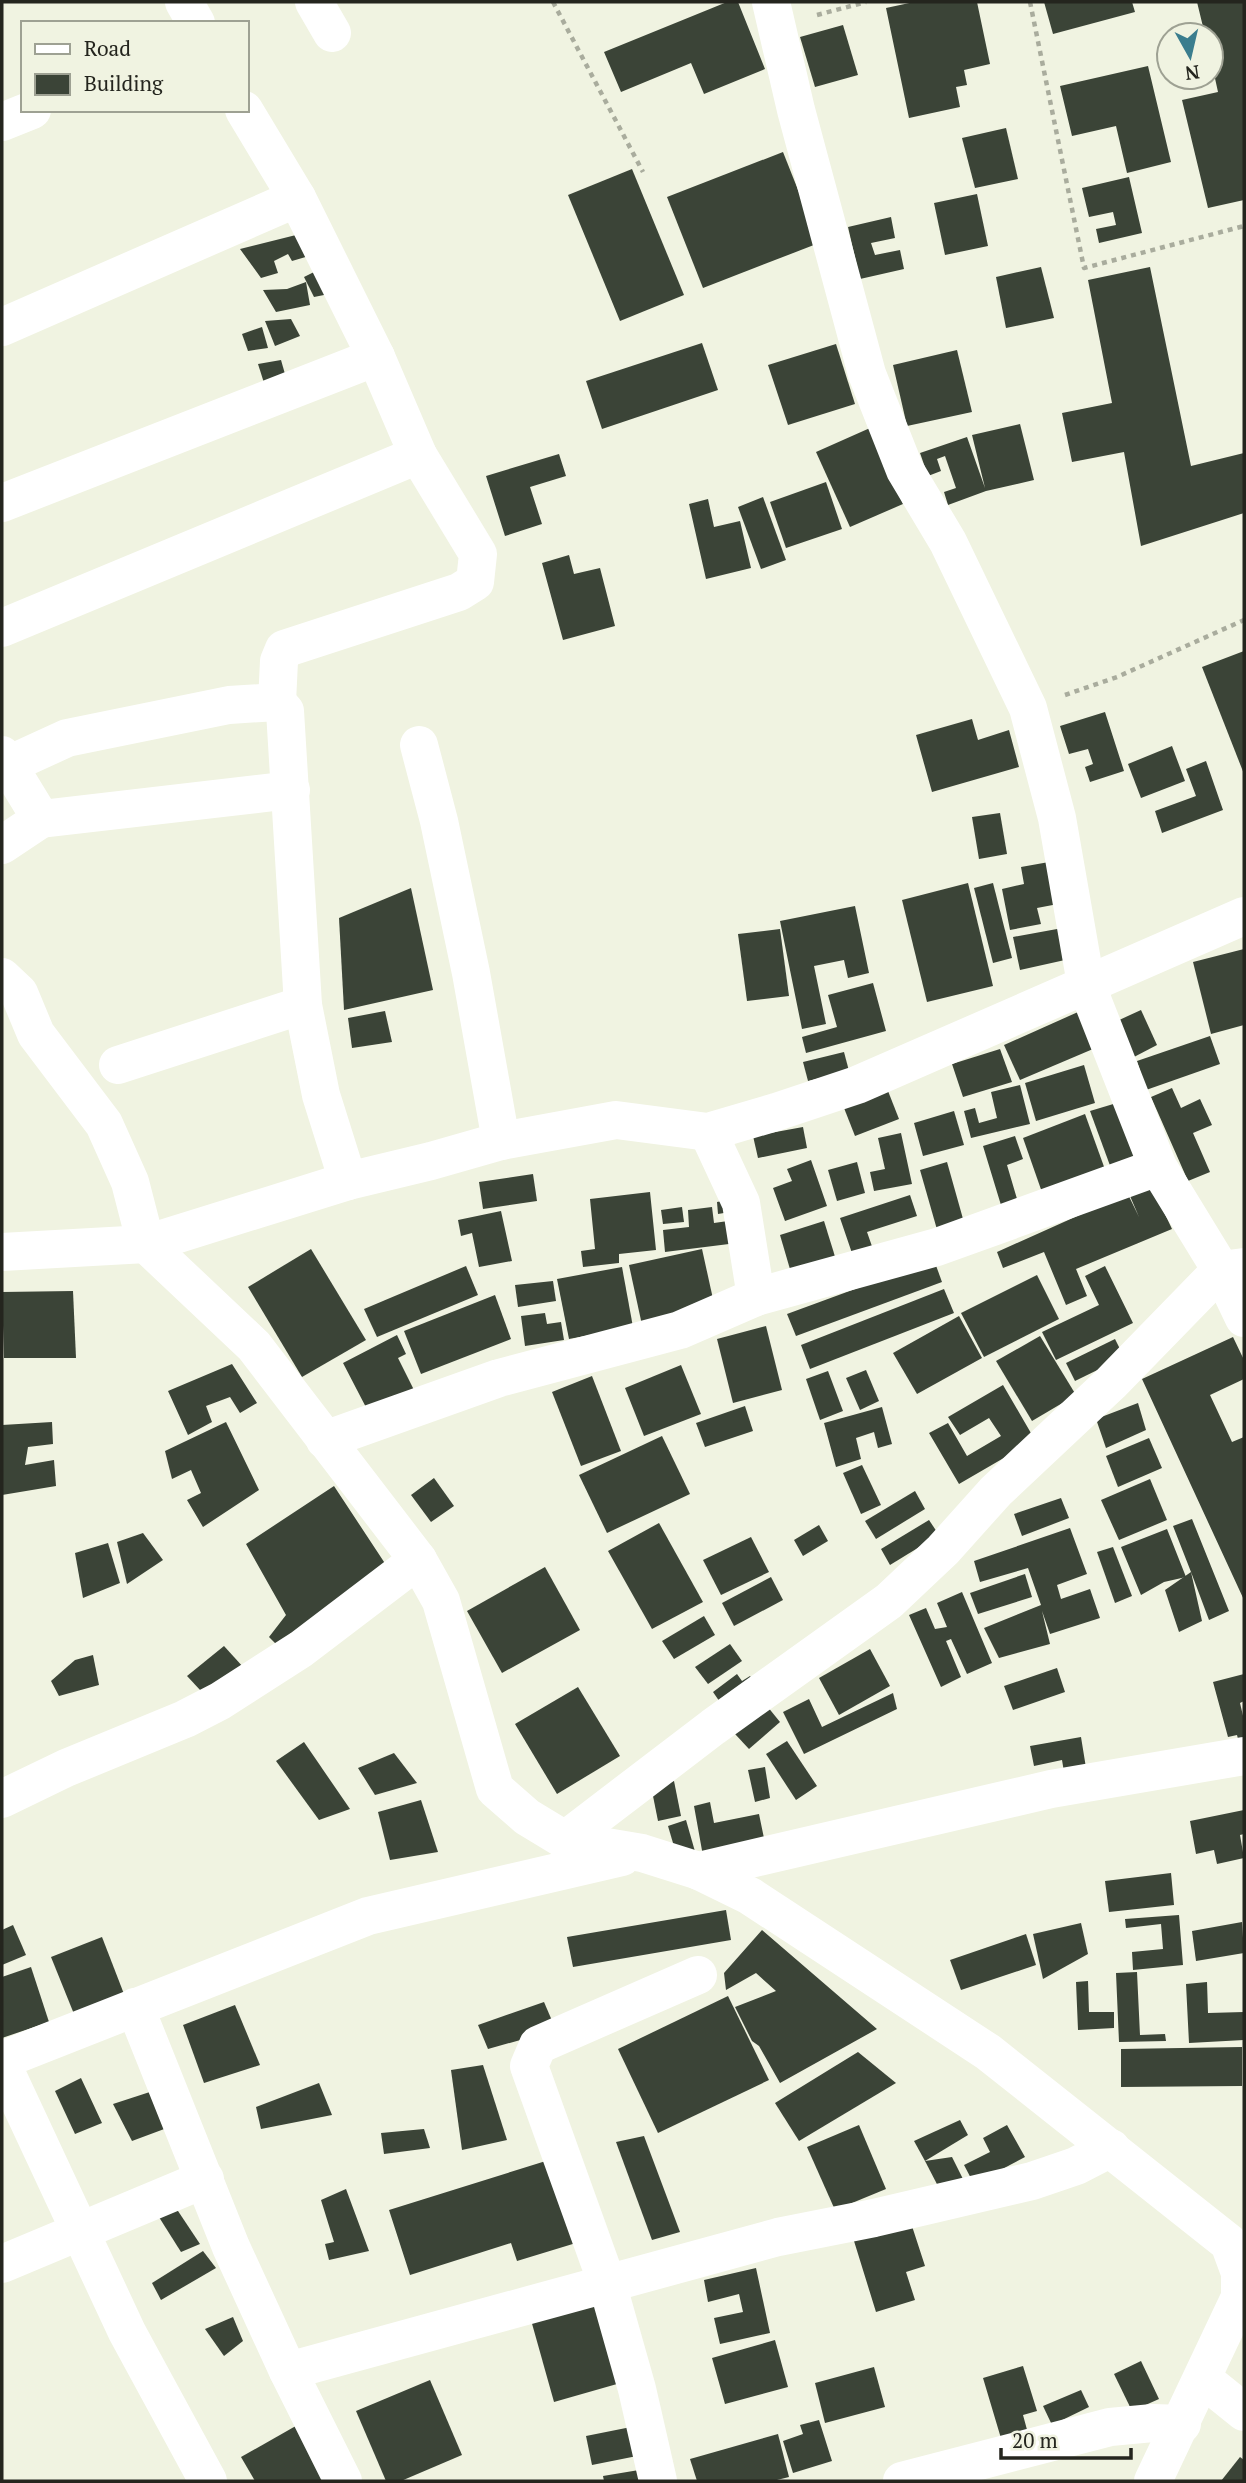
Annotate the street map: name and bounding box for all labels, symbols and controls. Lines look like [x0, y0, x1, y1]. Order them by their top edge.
legend [21, 21, 248, 112]
north arrow [1155, 21, 1225, 91]
text: Road [84, 34, 131, 62]
text: N [1183, 60, 1201, 87]
text: Building [84, 69, 164, 97]
scale bar [1001, 2416, 1130, 2460]
text: 20 m [1012, 2426, 1058, 2454]

